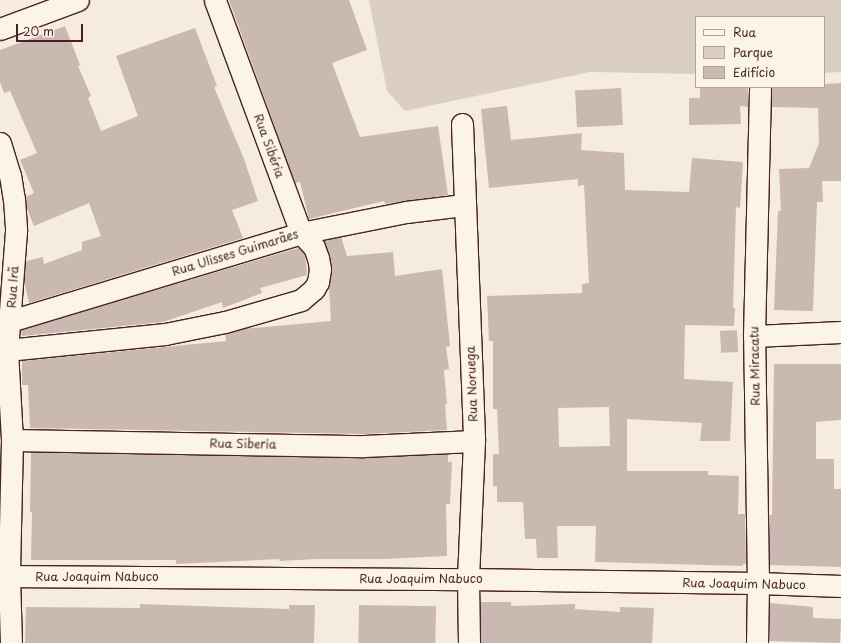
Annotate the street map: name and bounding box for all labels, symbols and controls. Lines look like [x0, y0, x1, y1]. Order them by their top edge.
scale bar [18, 16, 85, 42]
legend [695, 16, 825, 88]
text: 20 m [23, 22, 54, 40]
text: Rua [733, 23, 756, 41]
text: Parque [733, 43, 773, 61]
text: Edifício [733, 63, 775, 81]
street label: Rua Sibéria [251, 112, 287, 180]
street label: Rua Ulisses Guimarães [170, 227, 300, 279]
street label: Rua Irã [4, 265, 22, 309]
street label: Rua Miracatu [747, 326, 763, 406]
street label: Rua Noruega [463, 346, 481, 422]
street label: Rua Siberia [209, 436, 277, 452]
street label: Rua Joaquim Nabuco [35, 570, 159, 584]
street label: Rua Joaquim Nabuco [359, 572, 483, 586]
street label: Rua Joaquim Nabuco [682, 576, 806, 592]

